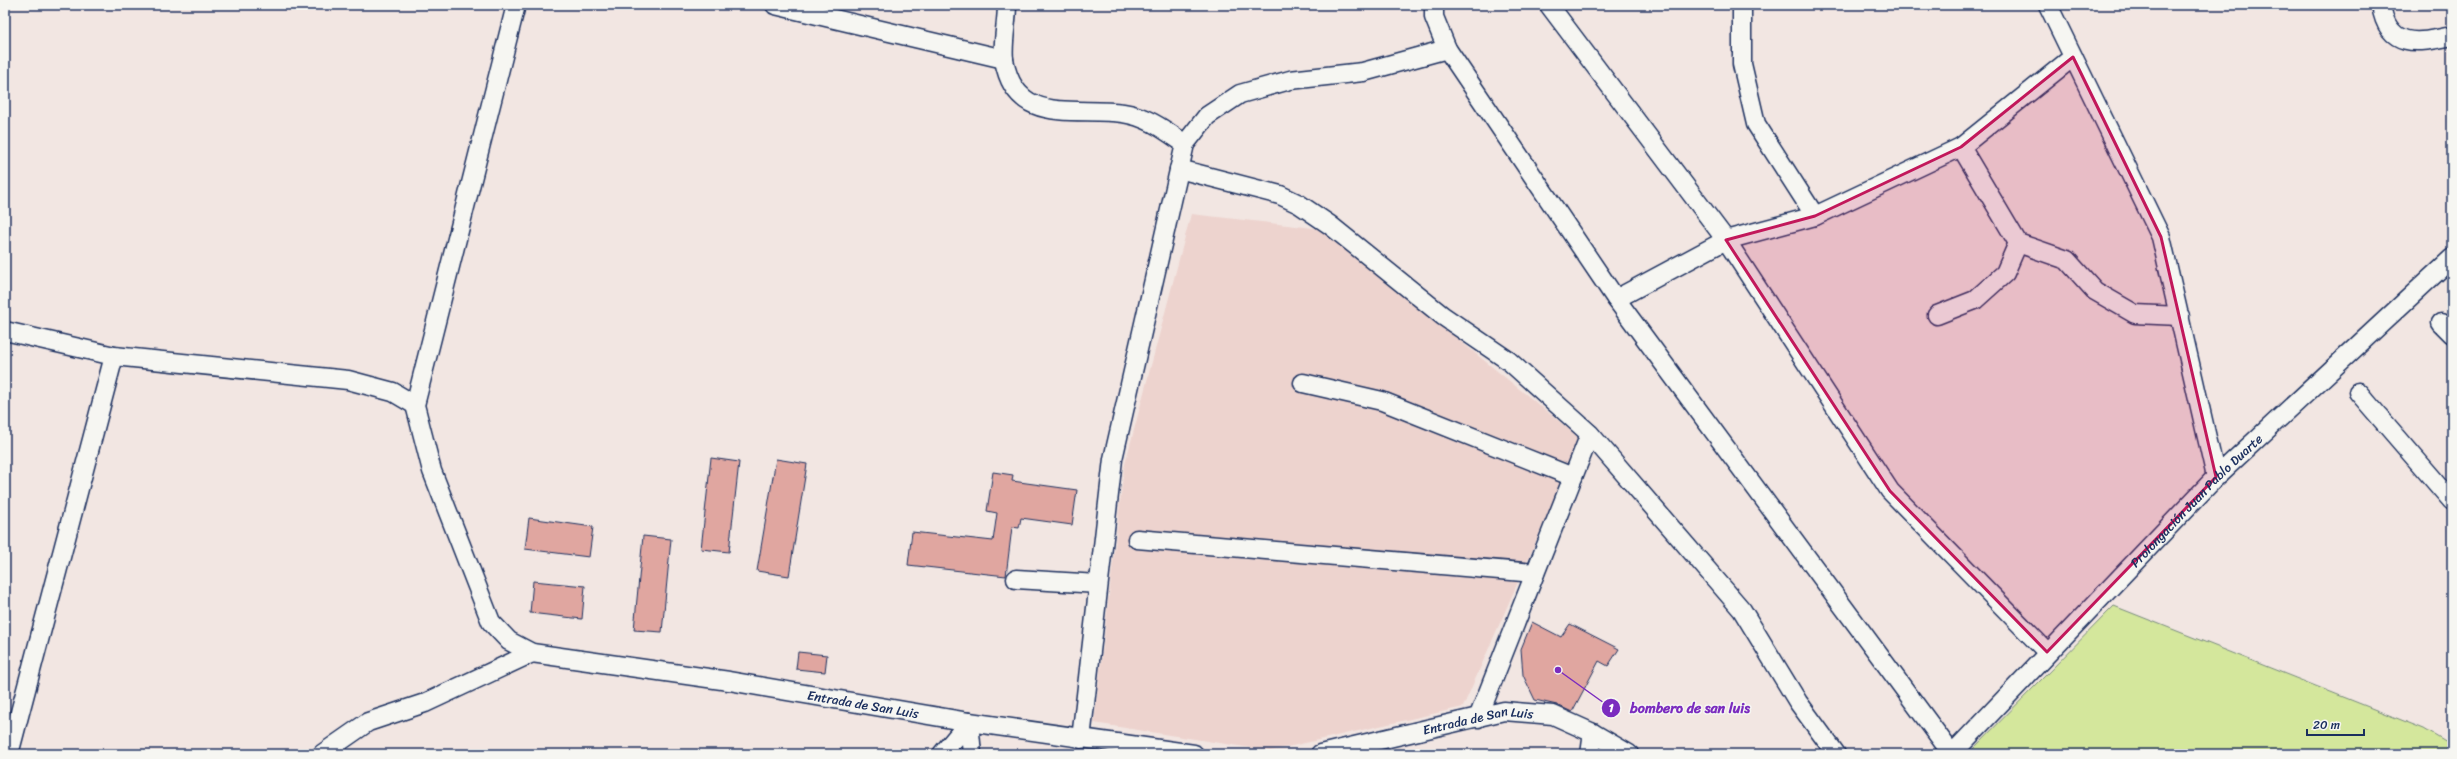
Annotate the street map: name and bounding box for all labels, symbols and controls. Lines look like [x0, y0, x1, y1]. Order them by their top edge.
street label: Prolongación Juan Pablo Duarte [2124, 428, 2268, 573]
street label: Entrada de San Luis [806, 683, 922, 725]
callout: bombero de san luis [1601, 695, 1758, 721]
text: bombero de san luis [1629, 696, 1750, 721]
text: 1 [1608, 697, 1614, 719]
street label: Entrada de San Luis [1420, 699, 1535, 741]
scale bar [2307, 711, 2364, 737]
text: 20 m [2313, 714, 2340, 736]

